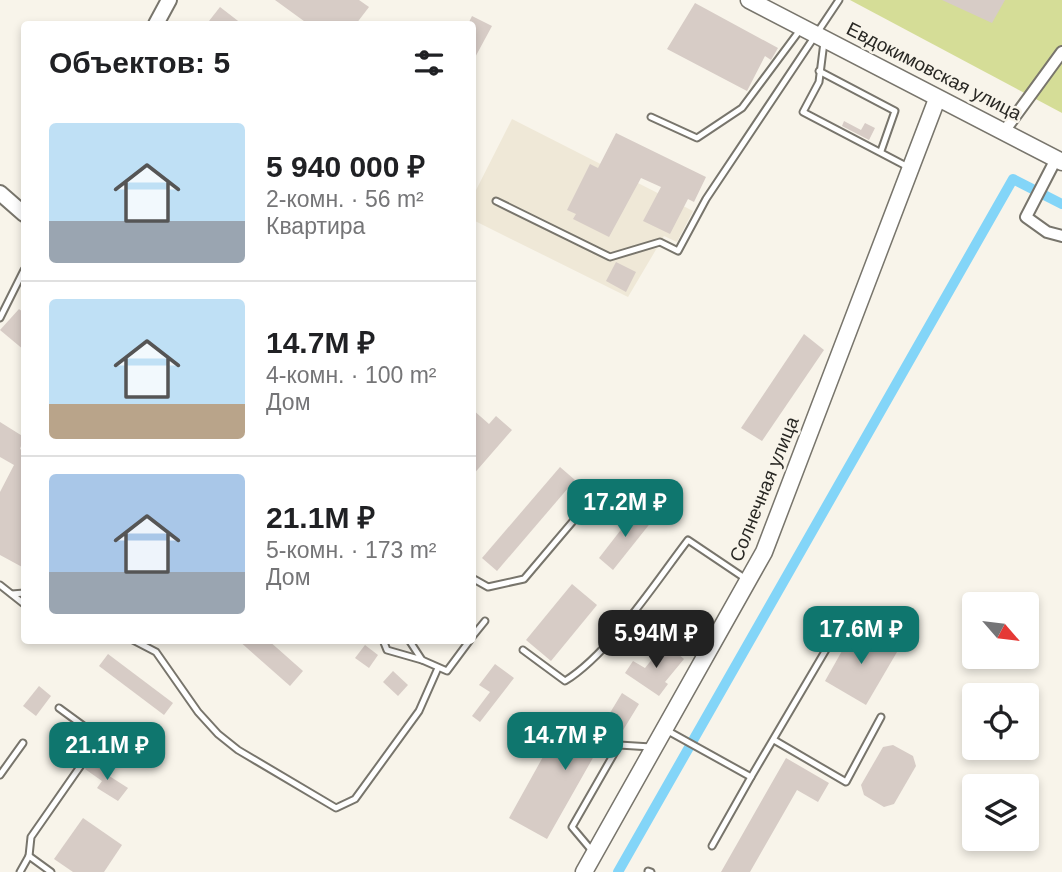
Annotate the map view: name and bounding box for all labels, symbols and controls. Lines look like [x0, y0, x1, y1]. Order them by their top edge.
street label: Евдокимовская улица [843, 18, 1025, 124]
icon: filters [410, 44, 448, 82]
text: Объектов: 5 [49, 46, 230, 79]
text: 5 940 000 ₽ [266, 150, 425, 183]
icon: home [105, 151, 189, 235]
text: 2-комн. · 56 m² [266, 186, 424, 212]
text: Квартира [266, 213, 365, 239]
text: 14.7M ₽ [266, 326, 375, 359]
icon: home [105, 327, 189, 411]
text: 4-комн. · 100 m² [266, 362, 437, 388]
text: Дом [266, 389, 310, 415]
street label: Солнечная улица [725, 413, 803, 564]
pin: 17.2M ₽ [560, 480, 690, 539]
text: 17.2M ₽ [583, 489, 667, 515]
text: 21.1M ₽ [266, 501, 375, 534]
icon: home [105, 502, 189, 586]
text: 5-комн. · 173 m² [266, 537, 437, 563]
text: Дом [266, 564, 310, 590]
north arrow [962, 592, 1040, 668]
map controls [962, 592, 1039, 851]
pin: 17.6M ₽ [796, 606, 926, 666]
pin: 5.94M ₽ [591, 610, 721, 670]
text: 17.6M ₽ [819, 616, 903, 642]
text: 5.94M ₽ [614, 620, 698, 646]
button: locate [962, 683, 1039, 760]
pin: 14.7M ₽ [500, 712, 630, 772]
pin: 21.1M ₽ [42, 722, 172, 782]
text: 14.7M ₽ [523, 722, 607, 748]
text: 21.1M ₽ [65, 732, 149, 758]
button: layers [962, 774, 1039, 851]

